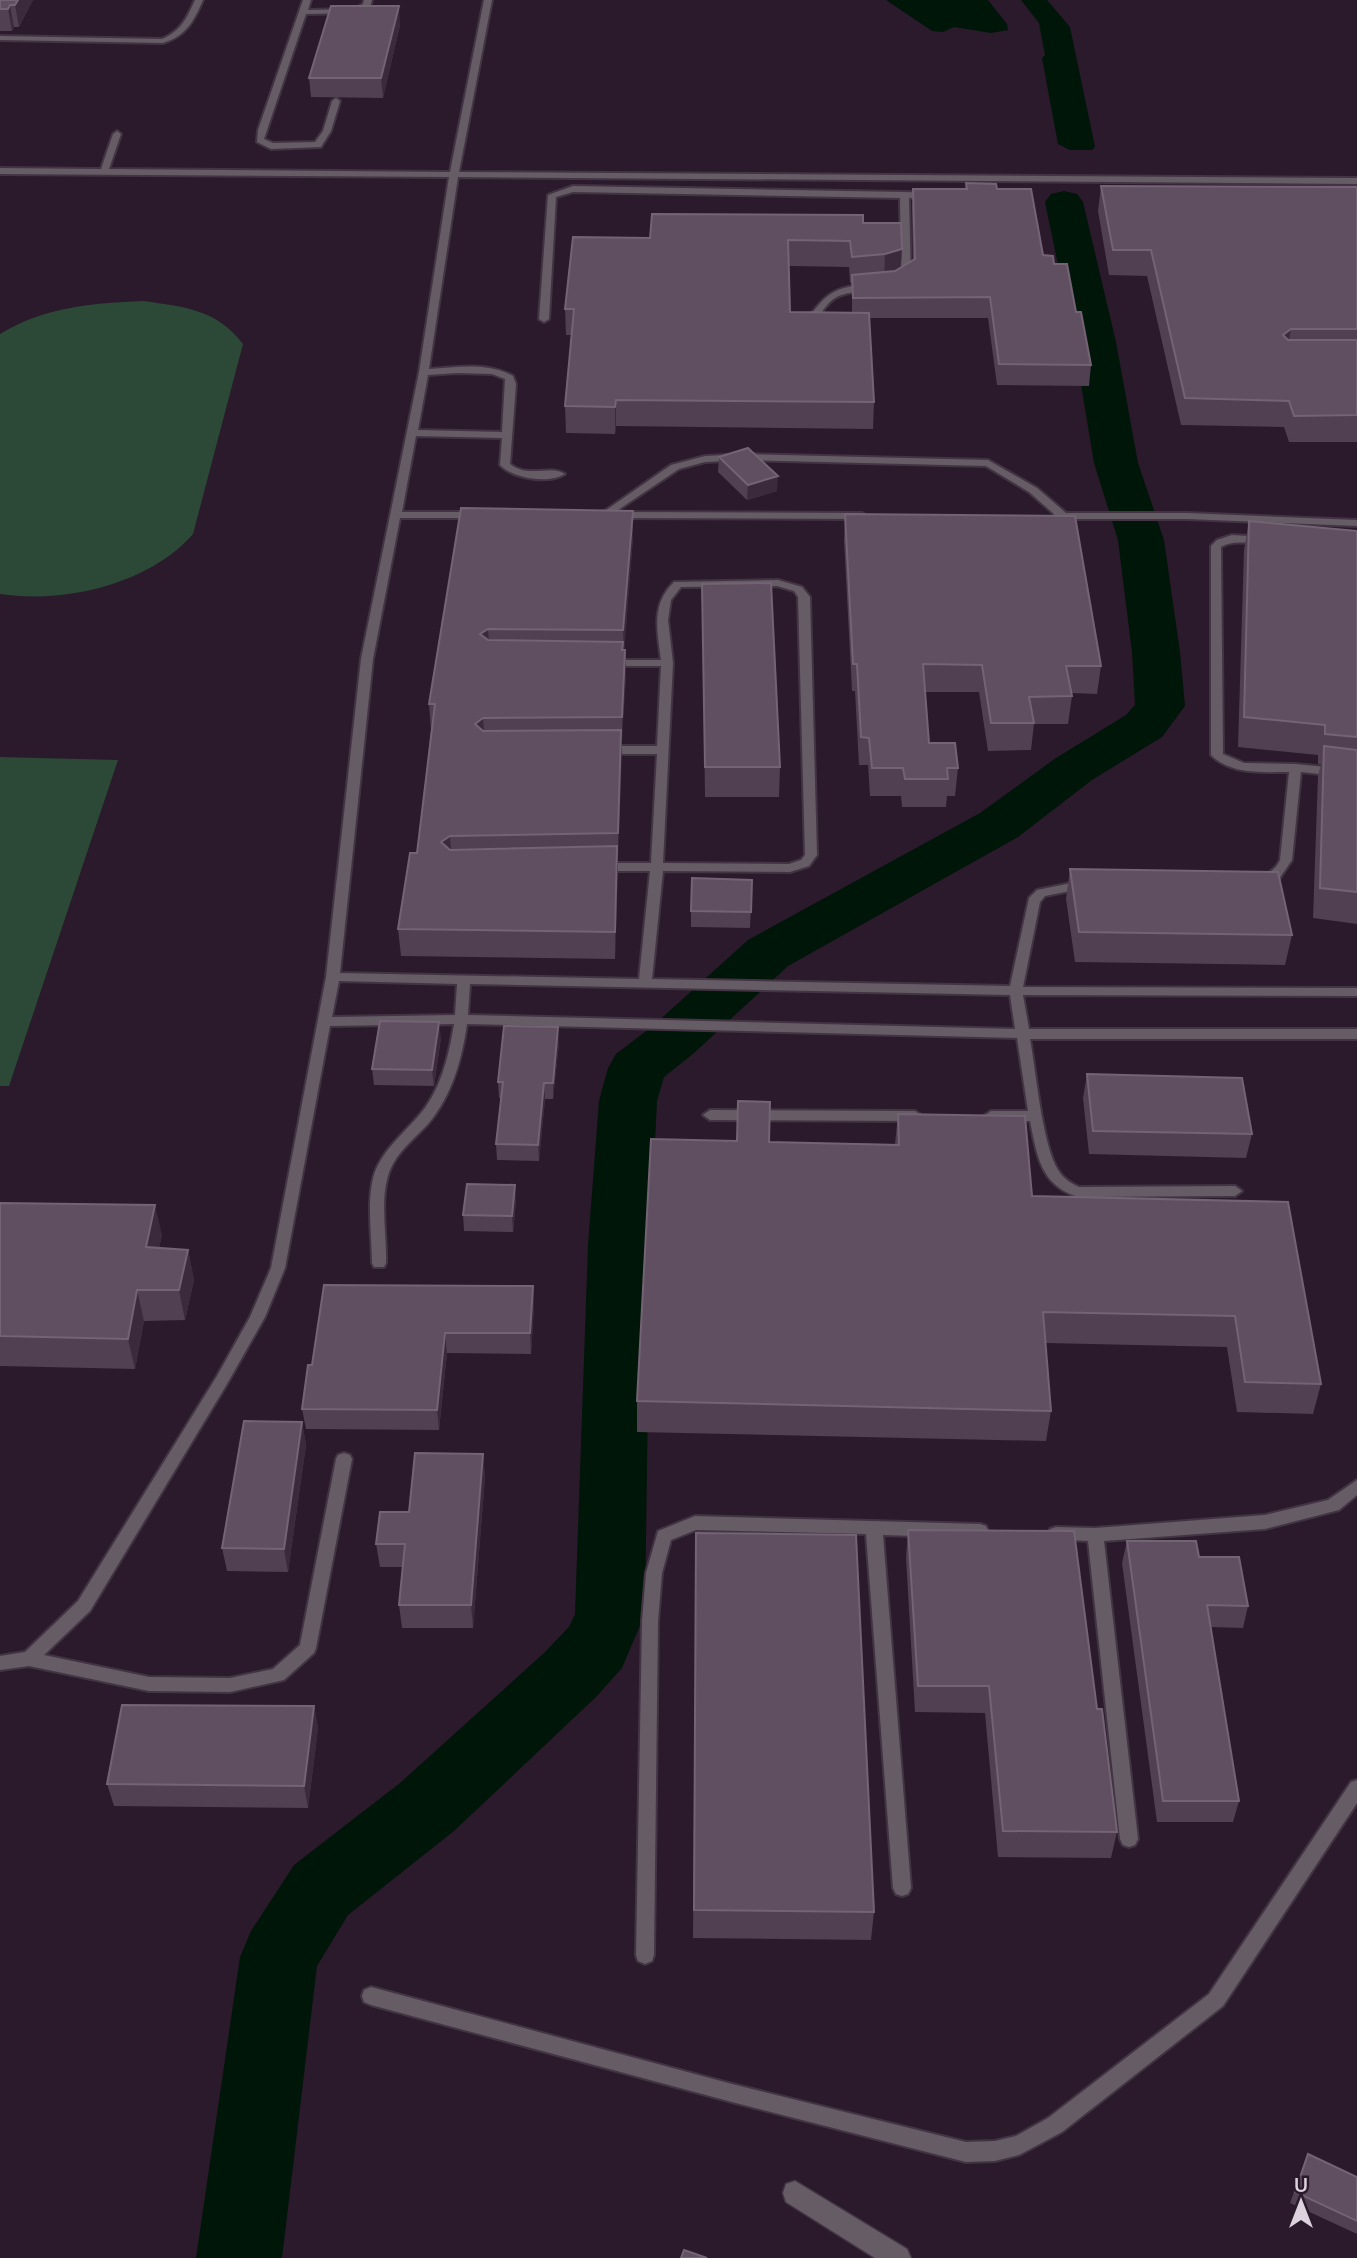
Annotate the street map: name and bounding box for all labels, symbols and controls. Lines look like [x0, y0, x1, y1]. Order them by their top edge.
north arrow [1266, 2167, 1336, 2237]
text: U [1294, 2173, 1308, 2199]

